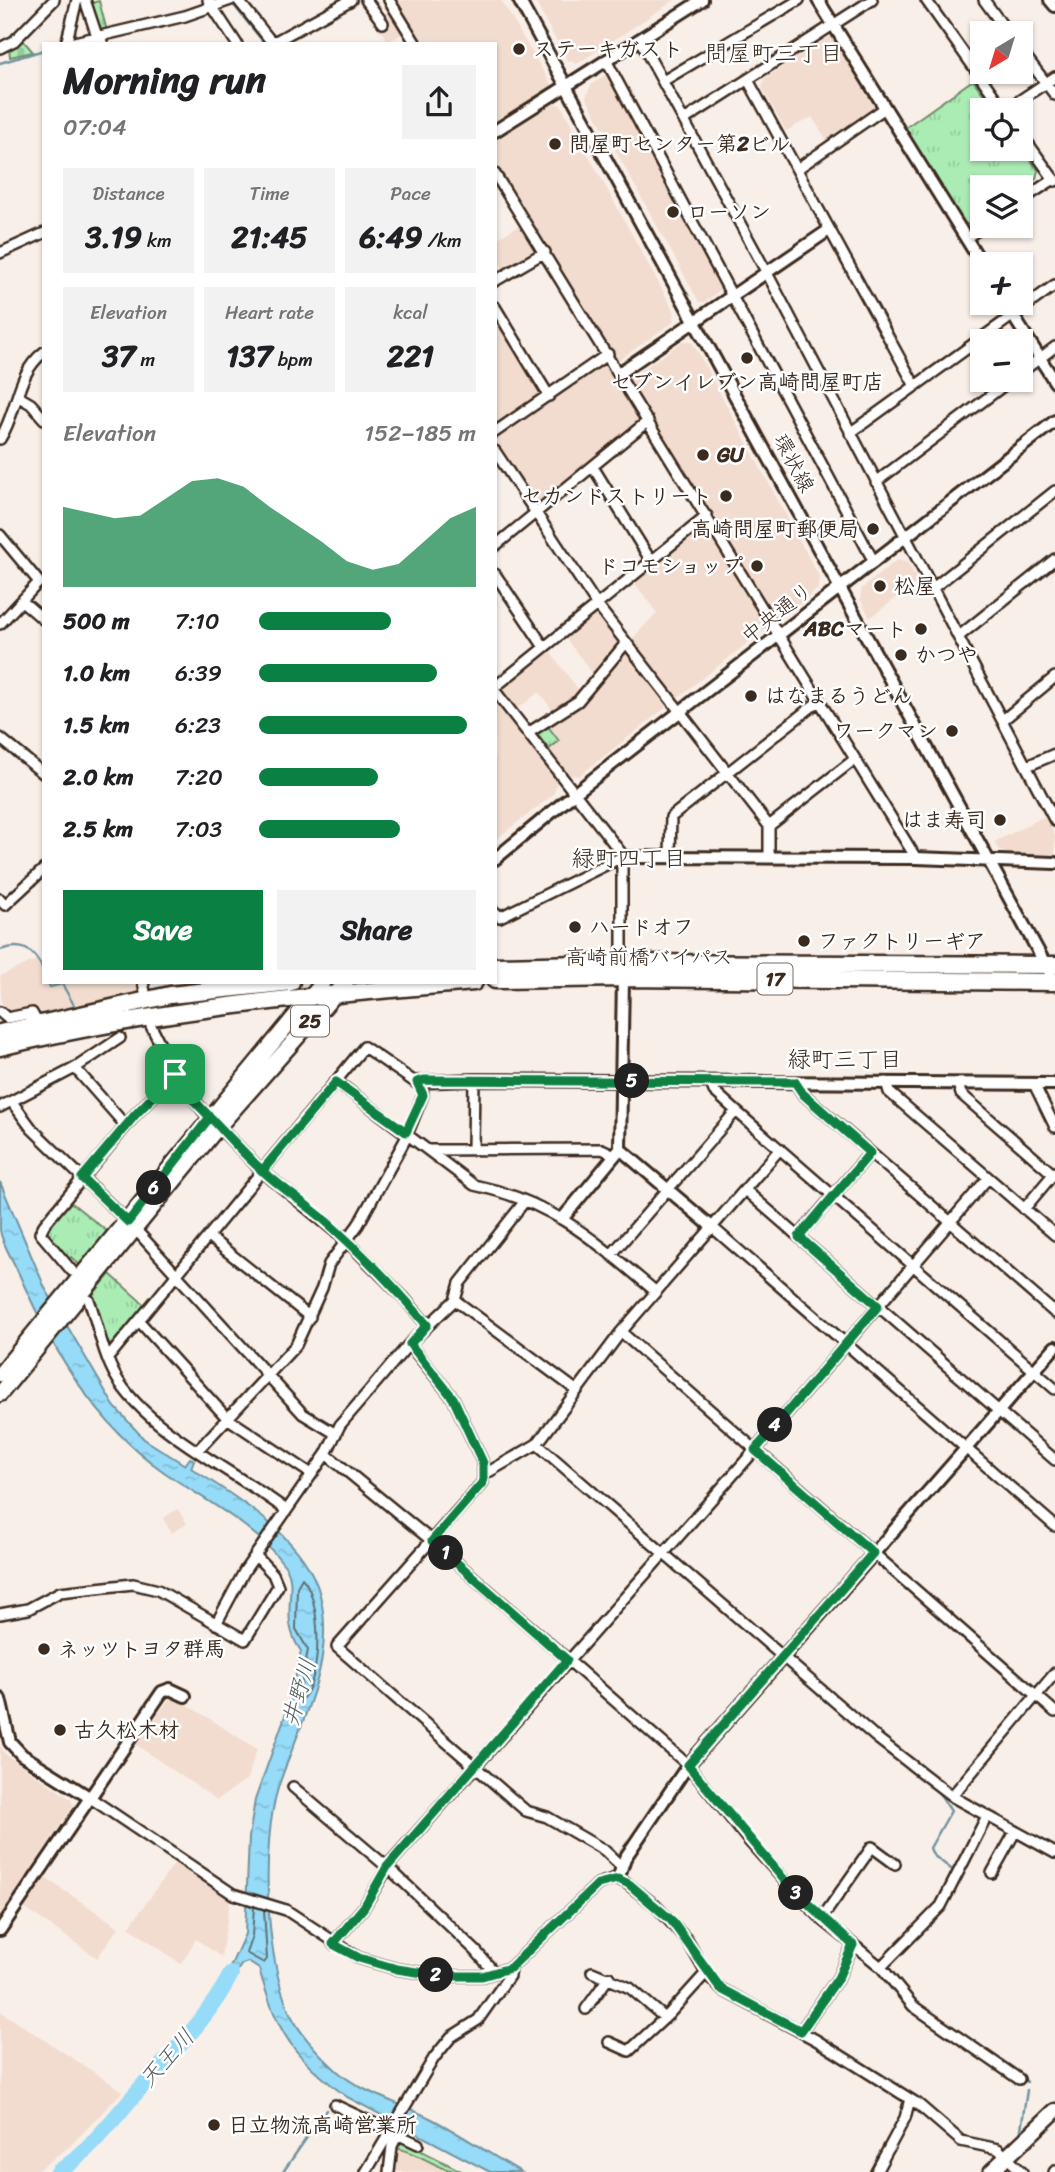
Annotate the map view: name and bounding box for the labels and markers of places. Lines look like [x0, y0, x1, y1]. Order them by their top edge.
place label: ステーキガスト [533, 30, 683, 68]
marker: ステーキガスト [511, 41, 527, 57]
place label: 問屋町センター第2ビル [569, 125, 791, 163]
marker: 問屋町センター第2ビル [547, 136, 563, 152]
place label: ローソン [687, 193, 771, 231]
marker: ローソン [665, 204, 681, 220]
marker: セブンイレブン高崎問屋町店 [739, 350, 755, 366]
place label: セブンイレブン高崎問屋町店 [611, 363, 884, 401]
place label: GU [716, 436, 745, 474]
marker: GU [695, 447, 711, 463]
place label: セカンドストリート [521, 477, 712, 515]
marker: セカンドストリート [718, 488, 734, 504]
place label: 高崎問屋町郵便局 [691, 510, 859, 548]
marker: 高崎問屋町郵便局 [865, 521, 881, 537]
place label: ドコモショップ [598, 547, 743, 585]
marker: ドコモショップ [749, 558, 765, 574]
place label: 松屋 [894, 567, 936, 605]
marker: 松屋 [872, 578, 888, 594]
place label: ABCマート [803, 610, 907, 648]
marker: ABCマート [913, 621, 929, 637]
place label: かつや [915, 636, 978, 674]
marker: かつや [893, 647, 909, 663]
place label: はなまるうどん [765, 677, 912, 715]
marker: はなまるうどん [743, 688, 759, 704]
place label: ワークマン [833, 712, 938, 750]
marker: ワークマン [944, 723, 960, 739]
place label: はま寿司 [902, 801, 986, 839]
marker: はま寿司 [992, 812, 1008, 828]
place label: ハードオフ [589, 908, 694, 946]
marker: ハードオフ [567, 919, 583, 935]
place label: ファクトリーギア [818, 922, 986, 960]
marker: ファクトリーギア [796, 933, 812, 949]
pin [145, 1044, 205, 1104]
pin: 5 [614, 1064, 650, 1098]
pin: 6 [136, 1170, 172, 1206]
pin: 4 [758, 1408, 792, 1442]
pin: 1 [428, 1536, 464, 1570]
place label: ネッツトヨタ群馬 [58, 1630, 225, 1668]
marker: ネッツトヨタ群馬 [36, 1641, 52, 1657]
place label: 古久松木材 [74, 1711, 179, 1749]
marker: 古久松木材 [52, 1722, 68, 1738]
pin: 3 [778, 1876, 814, 1910]
pin: 2 [418, 1958, 453, 1993]
place label: 日立物流高崎営業所 [228, 2106, 417, 2144]
marker: 日立物流高崎営業所 [206, 2117, 222, 2133]

